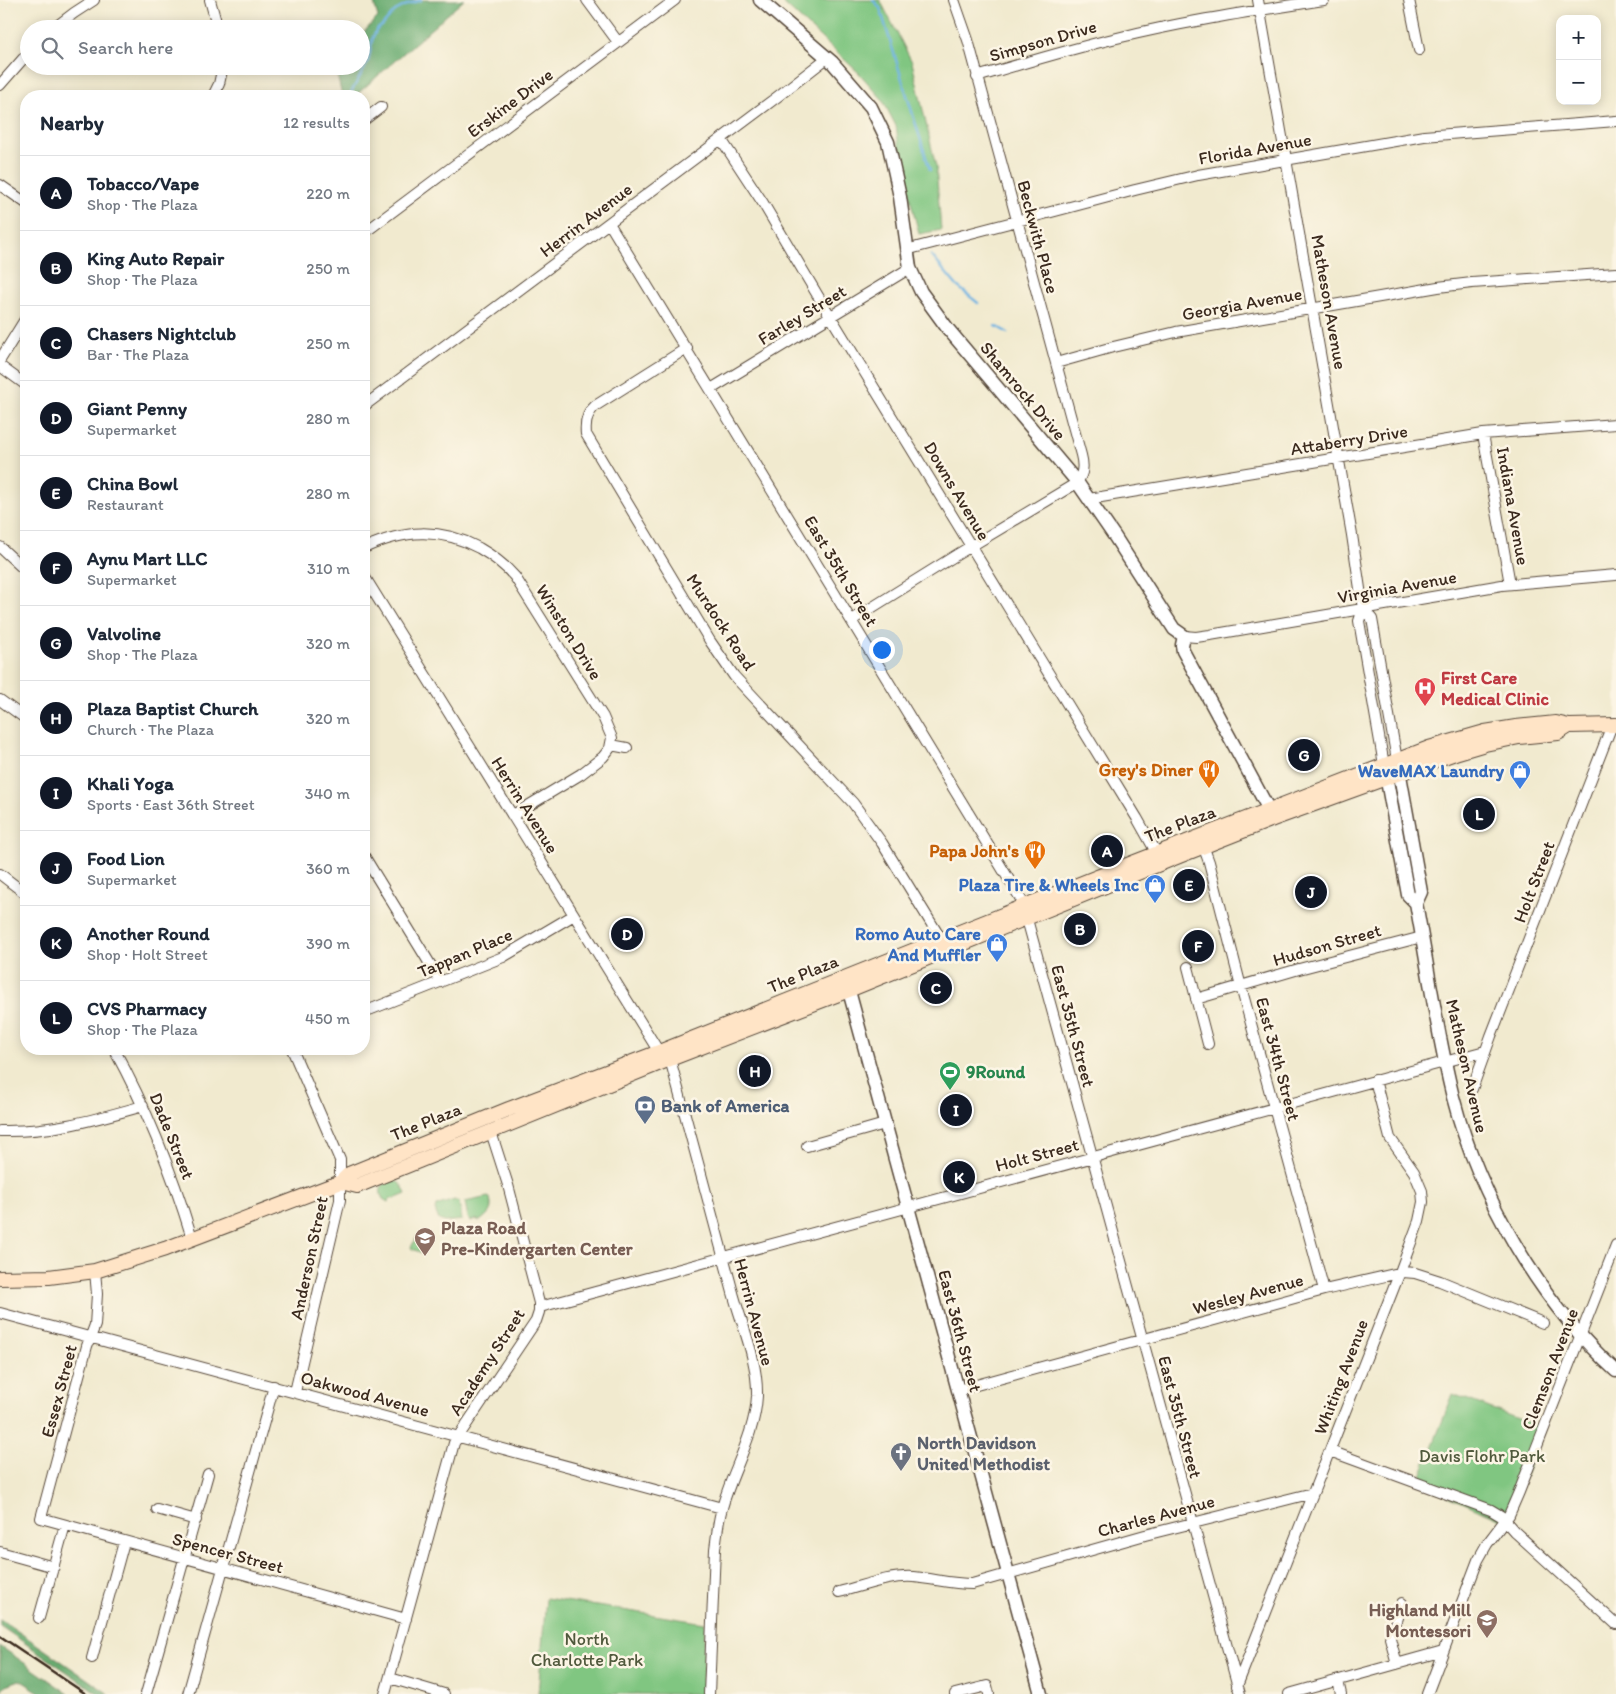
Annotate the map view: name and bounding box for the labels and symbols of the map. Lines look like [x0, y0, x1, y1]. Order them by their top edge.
street label: Simpson Drive [987, 15, 1099, 67]
street label: Erskine Drive [463, 64, 557, 142]
street label: Florida Avenue [1197, 128, 1313, 170]
street label: Herrin Avenue [535, 178, 637, 262]
street label: Beckwith Place [1012, 178, 1064, 296]
street label: Matheson Avenue [1306, 233, 1352, 371]
street label: Farley Street [754, 280, 850, 350]
street label: Georgia Avenue [1180, 283, 1304, 325]
street label: Shamrock Drive [975, 337, 1071, 445]
street label: Attaberry Drive [1289, 420, 1409, 460]
street label: Downs Avenue [919, 438, 995, 544]
street label: Indiana Avenue [1492, 445, 1534, 567]
street label: East 35th Street [799, 511, 883, 631]
street label: Virginia Avenue [1336, 566, 1458, 608]
street label: Murdock Road [682, 570, 761, 675]
street label: Winston Drive [531, 580, 607, 684]
your location [869, 637, 895, 663]
place label: First Care Medical Clinic [1441, 667, 1549, 710]
hospital icon: First Care Medical Clinic [1413, 676, 1437, 707]
pin: G [1288, 736, 1320, 774]
street label: Herrin Avenue [486, 752, 564, 858]
restaurant icon: Grey's Diner [1197, 758, 1221, 789]
place label: Grey's Diner [1099, 759, 1194, 781]
shop icon: WaveMAX Laundry [1508, 759, 1532, 790]
place label: WaveMAX Laundry [1358, 760, 1505, 782]
pin: L [1463, 795, 1495, 833]
street label: The Plaza [1141, 800, 1219, 848]
pin: A [1091, 832, 1123, 870]
street label: Holt Street [1508, 838, 1560, 926]
restaurant icon: Papa John's [1023, 839, 1047, 870]
place label: Papa John's [929, 840, 1019, 862]
pin: E [1173, 866, 1205, 904]
shop icon: Plaza Tire & Wheels Inc [1143, 873, 1167, 904]
pin: J [1295, 873, 1327, 911]
place label: Plaza Tire & Wheels Inc [958, 874, 1140, 896]
pin: B [1064, 910, 1096, 948]
pin: D [611, 915, 643, 953]
street label: Hudson Street [1270, 919, 1384, 971]
street label: Tappan Place [414, 923, 516, 983]
place label: Romo Auto Care And Muffler [855, 923, 982, 966]
pin: F [1182, 927, 1214, 965]
shop icon: Romo Auto Care And Muffler [985, 932, 1009, 963]
street label: The Plaza [764, 950, 842, 998]
street label: East 35th Street [1046, 962, 1100, 1090]
pin: C [920, 969, 952, 1007]
street label: East 34th Street [1251, 995, 1305, 1123]
street label: Matheson Avenue [1441, 997, 1493, 1135]
pin: H [739, 1052, 771, 1090]
sports icon: 9Round [938, 1060, 962, 1091]
place label: 9Round [966, 1061, 1025, 1083]
street label: Dade Street [145, 1089, 199, 1183]
pin: I [940, 1091, 972, 1129]
bank icon: Bank of America [633, 1094, 657, 1125]
place label: Bank of America [661, 1095, 790, 1117]
street label: The Plaza [387, 1098, 465, 1146]
street label: Holt Street [993, 1133, 1081, 1177]
pin: K [943, 1158, 975, 1196]
street label: Anderson Street [285, 1194, 333, 1322]
place label: Plaza Road Pre-Kindergarten Center [441, 1217, 634, 1260]
school or university icon: Plaza Road Pre-Kindergarten Center [413, 1226, 437, 1257]
street label: Herrin Avenue [729, 1256, 779, 1368]
street label: East 36th Street [933, 1267, 987, 1395]
street label: Wesley Avenue [1190, 1269, 1306, 1319]
street label: Academy Street [444, 1304, 530, 1420]
street label: Clemson Avenue [1517, 1305, 1583, 1433]
street label: Whiting Avenue [1309, 1316, 1373, 1438]
street label: Essex Street [36, 1342, 82, 1440]
street label: East 35th Street [1153, 1353, 1207, 1481]
street label: Oakwood Avenue [298, 1366, 432, 1422]
place label: North Davidson United Methodist [917, 1432, 1050, 1475]
church icon: North Davidson United Methodist [889, 1441, 913, 1472]
park label: Davis Flohr Park [1419, 1445, 1546, 1467]
street label: Charles Avenue [1095, 1490, 1217, 1542]
street label: Spencer Street [170, 1528, 286, 1578]
place label: Highland Mill Montessori [1369, 1599, 1472, 1642]
school or university icon: Highland Mill Montessori [1475, 1608, 1499, 1639]
park label: North Charlotte Park [531, 1628, 643, 1671]

